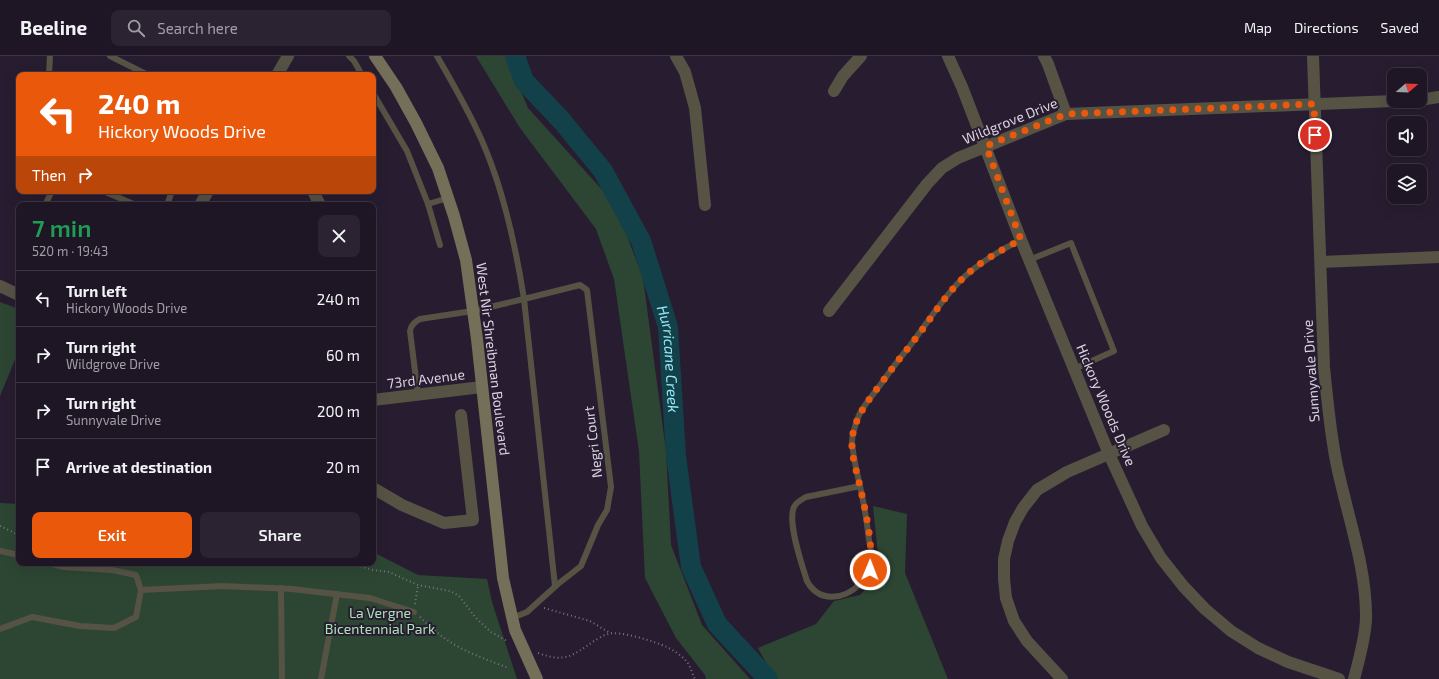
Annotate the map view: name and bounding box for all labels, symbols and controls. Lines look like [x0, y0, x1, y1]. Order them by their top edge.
search box [111, 10, 391, 46]
text: Beeline [20, 16, 87, 39]
icon: search [125, 17, 147, 39]
text: Search here [157, 19, 238, 37]
text: Map [1244, 19, 1272, 36]
text: Directions [1294, 19, 1359, 36]
text: Saved [1381, 19, 1419, 36]
north arrow [1387, 68, 1427, 108]
map controls [1387, 68, 1427, 204]
text: 240 m [98, 86, 181, 120]
icon: left [32, 88, 84, 140]
street label: Wildgrove Drive [960, 94, 1060, 147]
button: sound [1387, 116, 1427, 156]
pin [1298, 118, 1332, 152]
text: Hickory Woods Drive [98, 120, 266, 142]
icon: arrive [1304, 124, 1326, 146]
icon: right [74, 164, 96, 186]
button: layers [1387, 164, 1427, 204]
text: Then [32, 166, 66, 184]
text: 7 min [32, 213, 91, 242]
button: close [318, 215, 360, 257]
text: 520 m · 19:43 [32, 243, 108, 259]
street label: West Nir Shreibman Boulevard [473, 261, 514, 456]
text: Turn left [66, 282, 127, 300]
icon: left [32, 288, 54, 310]
text: 240 m [317, 290, 360, 308]
text: Hickory Woods Drive [66, 300, 187, 316]
water label: Hurricane Creek [654, 303, 683, 413]
street label: Sunnyvale Drive [1298, 319, 1323, 423]
text: Turn right [66, 338, 136, 356]
street label: Hickory Woods Drive [1073, 341, 1140, 468]
icon: right [32, 344, 54, 366]
text: 60 m [326, 346, 360, 364]
text: Wildgrove Drive [66, 356, 160, 372]
street label: 73rd Avenue [386, 365, 466, 392]
text: Turn right [66, 394, 136, 412]
icon: right [32, 400, 54, 422]
text: 200 m [317, 402, 360, 420]
street label: Negri Court [580, 405, 605, 479]
text: Sunnyvale Drive [66, 412, 161, 428]
icon: arrive [32, 456, 54, 478]
text: Arrive at destination [66, 458, 212, 476]
text: 20 m [326, 458, 360, 476]
button: Exit [32, 512, 192, 558]
button: Share [200, 512, 360, 558]
position arrow [849, 549, 891, 591]
park label: La Vergne Bicentennial Park [325, 604, 435, 637]

